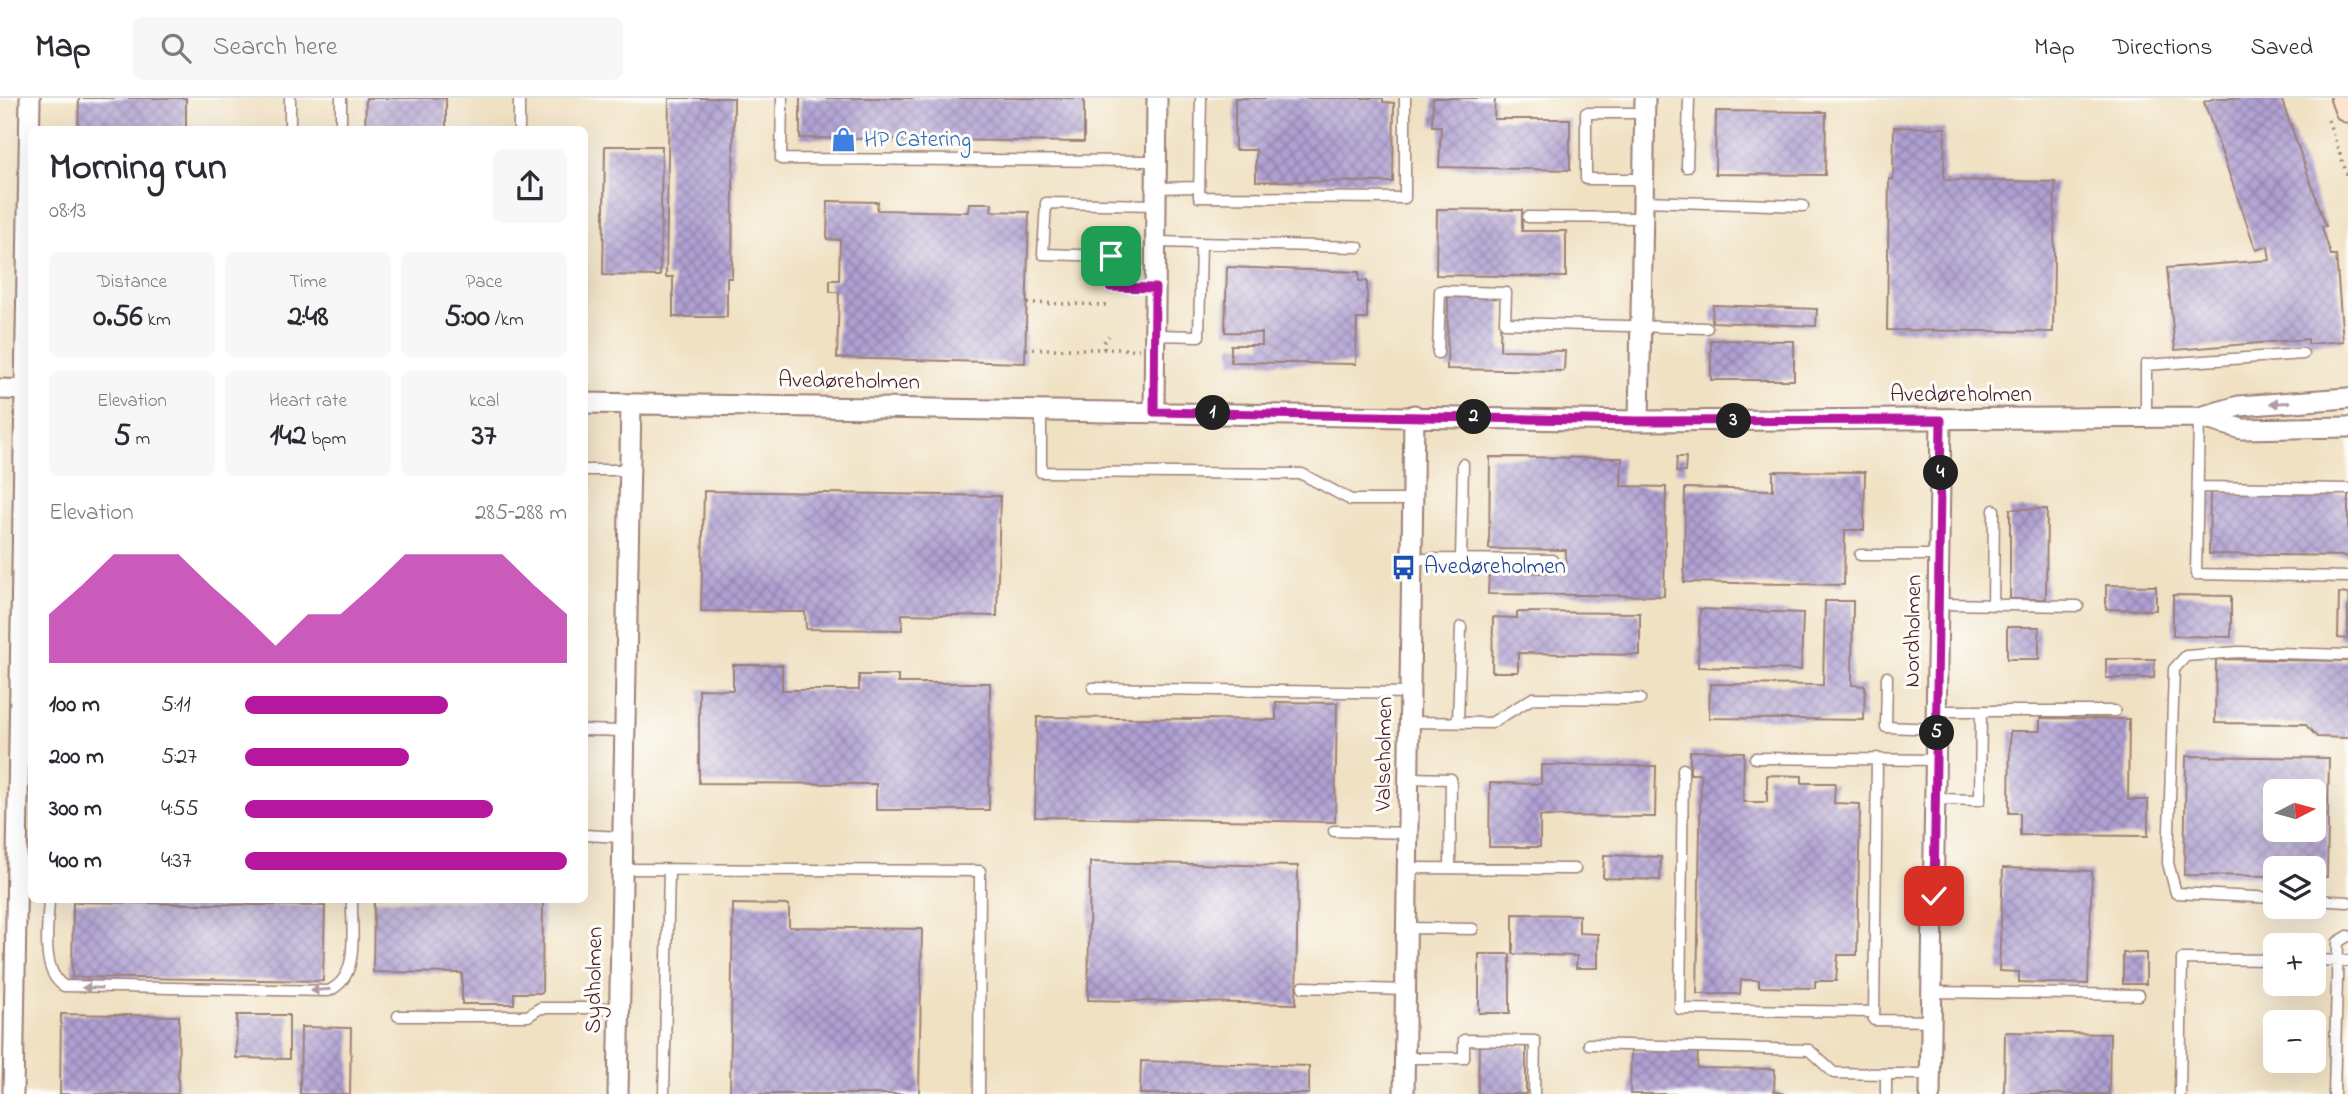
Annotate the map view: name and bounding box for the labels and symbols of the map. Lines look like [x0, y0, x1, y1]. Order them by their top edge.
place label: HP Catering [864, 124, 971, 158]
shop icon: HP Catering [830, 126, 858, 154]
pin [1081, 226, 1141, 286]
street label: Avedøreholmen [778, 364, 920, 400]
street label: Avedøreholmen [1890, 379, 2032, 412]
pin: 1 [1196, 396, 1230, 430]
one-way arrow [2269, 398, 2291, 409]
pin: 2 [1456, 400, 1492, 434]
pin: 3 [1716, 404, 1752, 438]
pin: 4 [1924, 456, 1958, 490]
place label: Avedøreholmen [1424, 551, 1566, 584]
bus stop icon: Avedøreholmen [1390, 553, 1418, 581]
street label: Nordholmen [1897, 574, 1931, 688]
street label: Valseholmen [1367, 696, 1402, 813]
pin: 5 [1920, 716, 1954, 750]
north arrow [2263, 779, 2326, 842]
pin [1904, 866, 1964, 926]
street label: Sydholmen [578, 926, 614, 1034]
one-way arrow [81, 982, 103, 994]
one-way arrow [309, 985, 331, 996]

